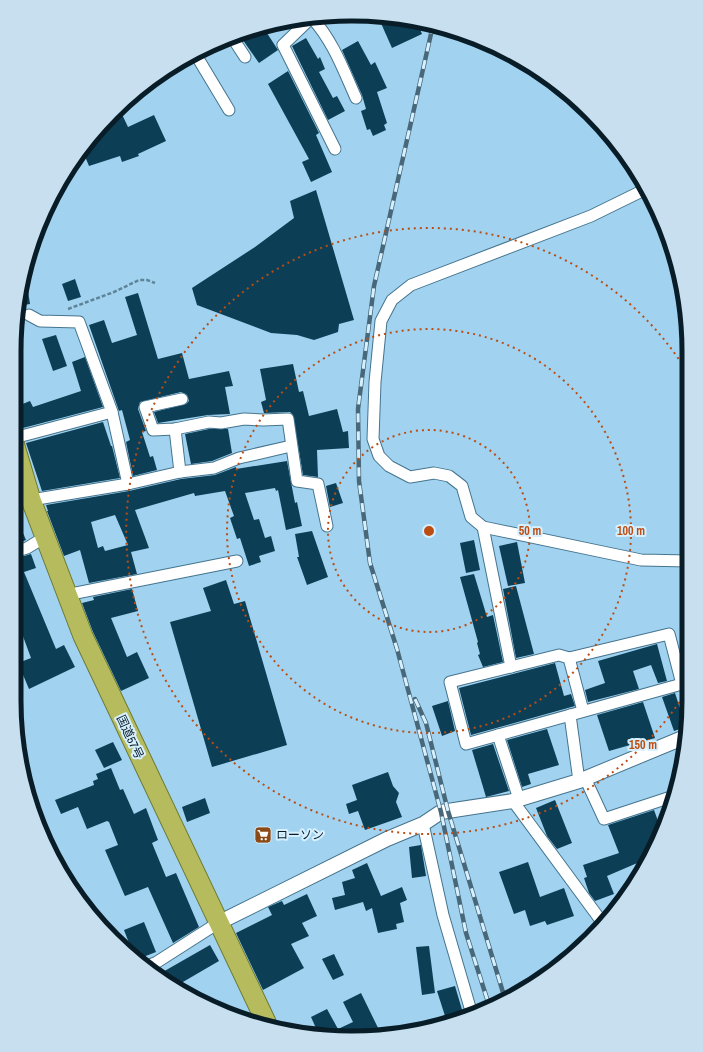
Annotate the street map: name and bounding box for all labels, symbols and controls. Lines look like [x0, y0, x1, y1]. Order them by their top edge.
text: 50 m [519, 523, 541, 539]
text: 100 m [617, 523, 645, 539]
centre of rings [422, 524, 436, 538]
street label: 国道57号 [113, 712, 147, 762]
text: 150 m [629, 737, 657, 753]
supermarket icon: ローソン [253, 825, 273, 845]
place label: ローソン [276, 827, 324, 843]

